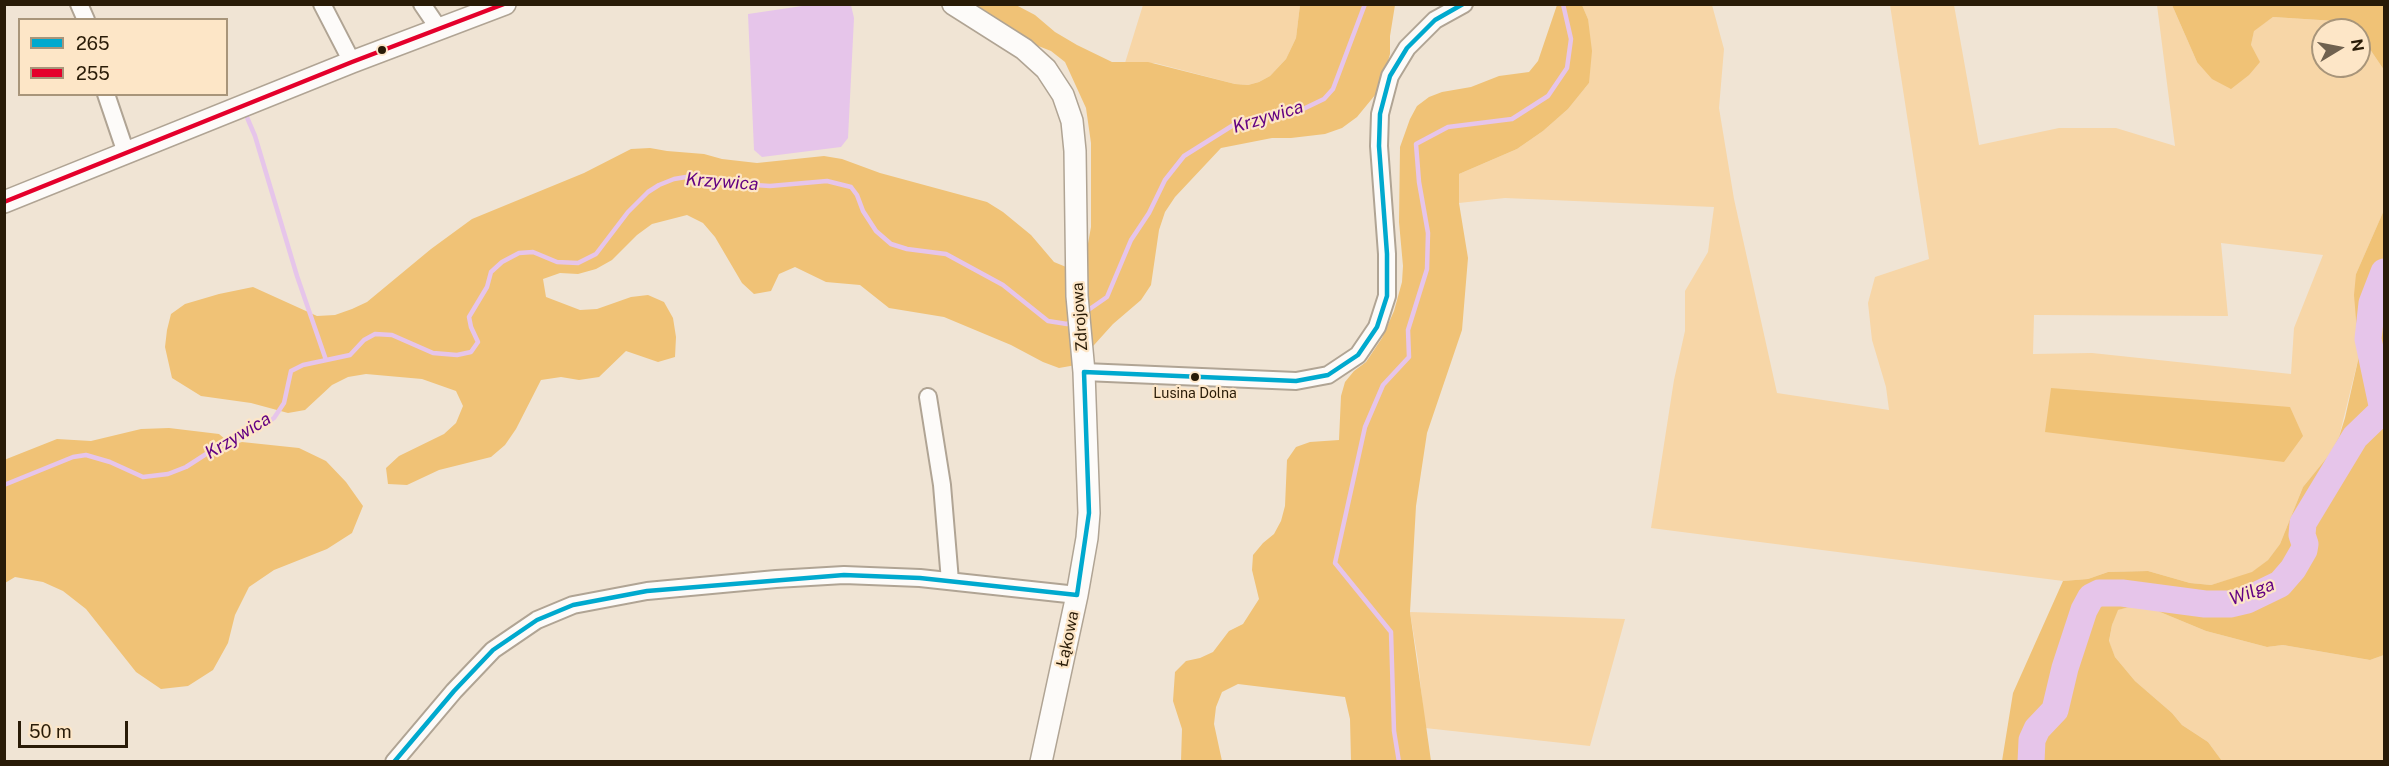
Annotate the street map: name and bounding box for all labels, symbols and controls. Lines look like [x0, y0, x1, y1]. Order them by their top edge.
legend [18, 18, 228, 96]
north arrow [2311, 18, 2371, 78]
text: 265 [76, 33, 109, 54]
text: N [2347, 37, 2368, 53]
unlabelled marker [376, 44, 388, 56]
text: 255 [76, 63, 110, 84]
water label: Krzywica [1230, 96, 1306, 138]
water label: Krzywica [685, 169, 759, 195]
street label: Zdrojowa [1068, 282, 1092, 352]
marker: Lusina Dolna [1189, 371, 1201, 383]
place label: Lusina Dolna [1153, 386, 1237, 402]
water label: Krzywica [201, 408, 275, 464]
water label: Wilga [2226, 574, 2278, 610]
street label: Łąkowa [1053, 609, 1083, 669]
scale bar [21, 709, 130, 747]
text: 50 m [29, 721, 72, 742]

